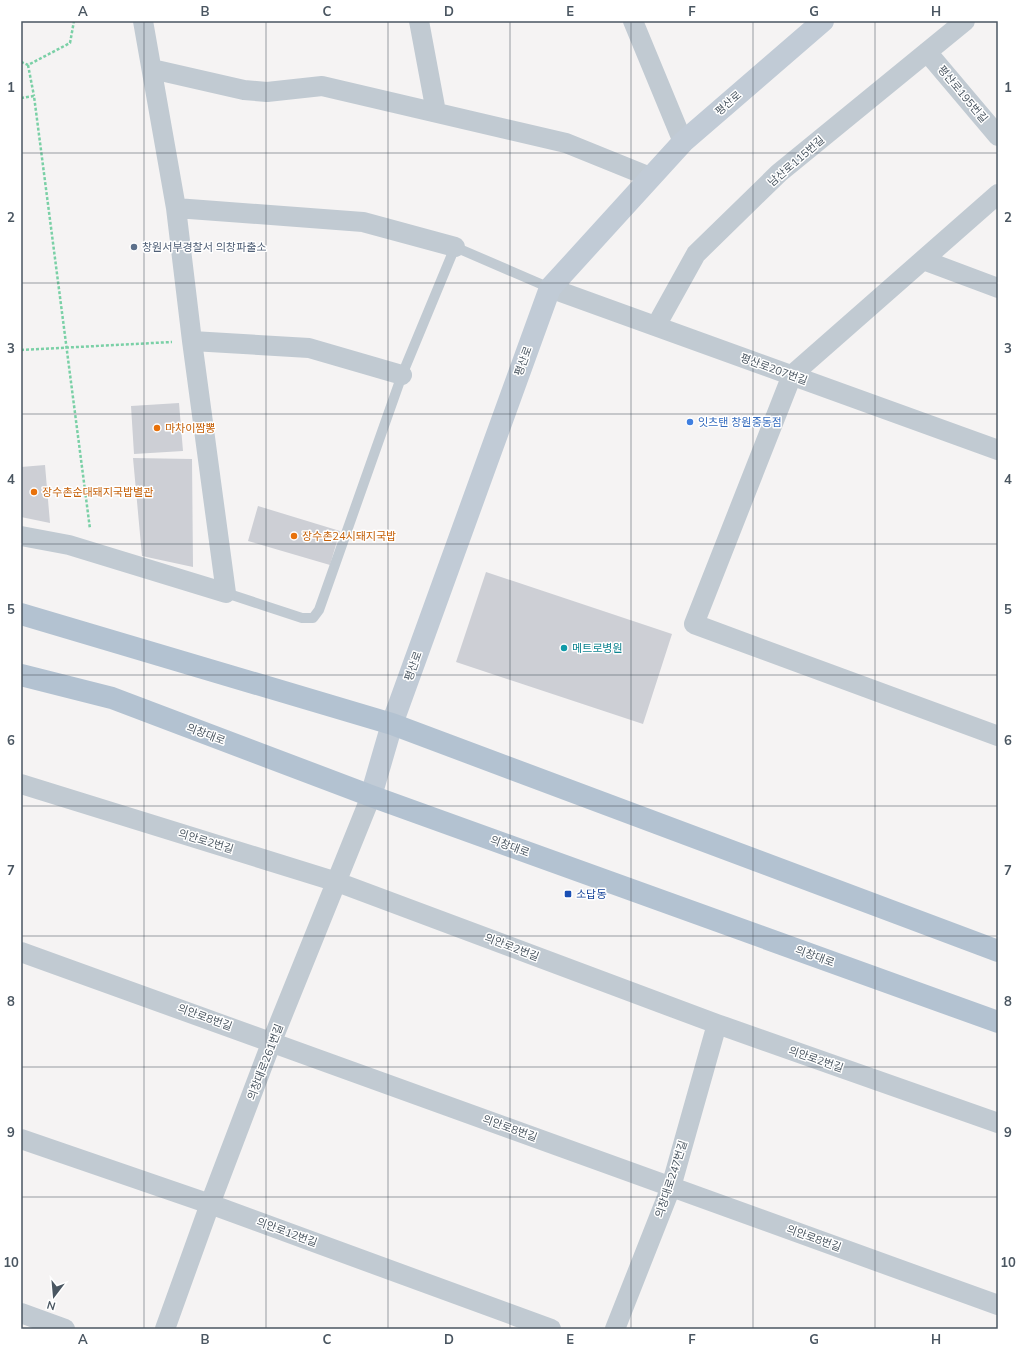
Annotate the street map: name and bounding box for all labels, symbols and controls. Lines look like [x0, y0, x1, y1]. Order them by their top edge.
text: A [78, 3, 88, 19]
text: B [201, 3, 210, 19]
text: C [323, 3, 332, 19]
text: D [444, 3, 454, 19]
text: E [566, 3, 574, 19]
text: F [688, 3, 696, 19]
text: G [809, 3, 819, 19]
text: H [931, 3, 941, 19]
street label: 평산로195번길 [935, 63, 991, 125]
text: 1 [7, 79, 15, 95]
text: 1 [1004, 79, 1012, 95]
street label: 평산로 [712, 88, 744, 118]
street label: 남산로115번길 [765, 133, 827, 189]
text: 2 [7, 209, 15, 225]
text: 2 [1004, 209, 1012, 225]
place label: 창원서부경찰서 의창파출소 [142, 240, 266, 254]
marker: 창원서부경찰서 의창파출소 [129, 242, 139, 252]
text: 3 [7, 340, 15, 356]
text: 3 [1004, 340, 1012, 356]
street label: 평산로 [511, 344, 535, 378]
street label: 평산로207번길 [739, 350, 809, 388]
place label: 잇츠탠 창원중동점 [698, 415, 782, 429]
marker: 잇츠탠 창원중동점 [685, 417, 695, 427]
place label: 마차이짬뽕 [165, 421, 216, 435]
marker: 마차이짬뽕 [152, 423, 162, 433]
text: 4 [7, 471, 15, 487]
text: 4 [1004, 471, 1012, 487]
place label: 장수촌순대돼지국밥별관 [42, 485, 153, 499]
marker: 장수촌순대돼지국밥별관 [29, 487, 39, 497]
place label: 장수촌24시돼지국밥 [302, 529, 396, 543]
marker: 장수촌24시돼지국밥 [289, 531, 299, 541]
text: 5 [7, 601, 15, 617]
text: 5 [1004, 601, 1012, 617]
place label: 메트로병원 [572, 641, 623, 655]
marker: 메트로병원 [559, 643, 569, 653]
street label: 평산로 [401, 649, 425, 683]
street label: 의창대로 [185, 720, 227, 748]
text: 6 [7, 732, 15, 748]
text: 6 [1004, 732, 1012, 748]
street label: 의안로2번길 [177, 826, 235, 856]
street label: 의창대로 [489, 832, 531, 860]
text: 7 [7, 862, 15, 878]
text: 7 [1004, 862, 1012, 878]
place label: 소답동 [576, 887, 606, 901]
marker: 소답동 [563, 889, 573, 899]
street label: 의안로2번길 [483, 930, 541, 964]
street label: 의창대로 [794, 942, 836, 970]
text: 8 [7, 993, 15, 1009]
text: 8 [1004, 993, 1012, 1009]
street label: 의안로8번길 [176, 1001, 234, 1033]
street label: 의창대로261번길 [244, 1022, 286, 1102]
street label: 의안로2번길 [787, 1043, 845, 1075]
street label: 의안로8번길 [481, 1112, 539, 1144]
text: 9 [7, 1124, 15, 1140]
text: 9 [1004, 1124, 1012, 1140]
street label: 의창대로247번길 [652, 1139, 690, 1219]
street label: 의안로12번길 [255, 1215, 319, 1249]
street label: 의안로8번길 [785, 1222, 843, 1254]
text: 10 [3, 1254, 19, 1270]
text: 10 [1000, 1254, 1016, 1270]
north arrow [34, 1276, 74, 1316]
text: N [45, 1298, 57, 1313]
text: A [78, 1331, 88, 1347]
text: B [201, 1331, 210, 1347]
text: C [323, 1331, 332, 1347]
text: D [444, 1331, 454, 1347]
text: E [566, 1331, 574, 1347]
text: F [688, 1331, 696, 1347]
text: G [809, 1331, 819, 1347]
text: H [931, 1331, 941, 1347]

